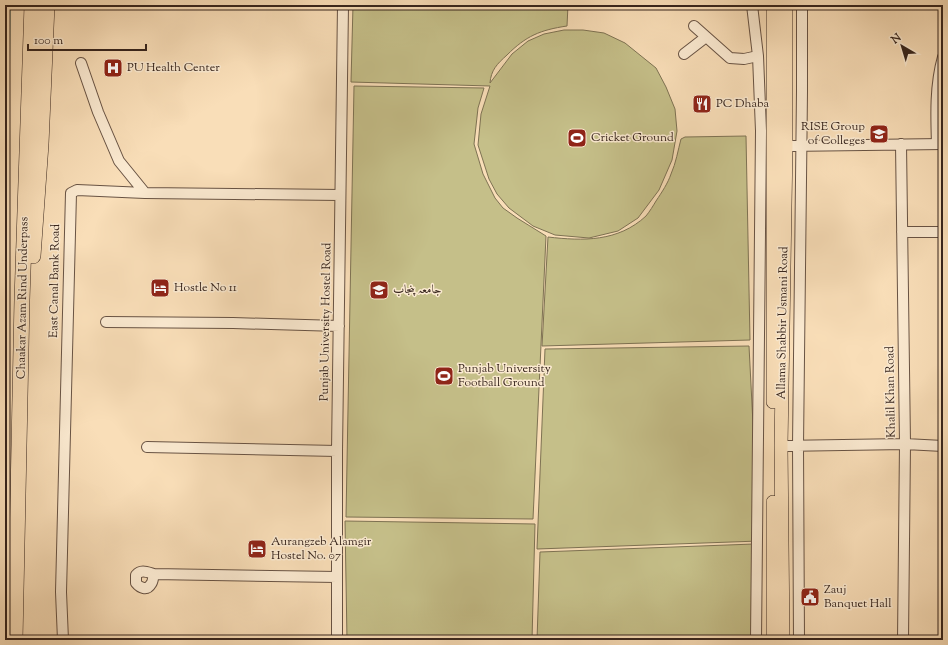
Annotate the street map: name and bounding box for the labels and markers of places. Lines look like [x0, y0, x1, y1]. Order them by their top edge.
hospital icon: PU Health Center [102, 57, 124, 79]
place label: PU Health Center [127, 59, 220, 77]
restaurant icon: PC Dhaba [691, 93, 713, 115]
place label: PC Dhaba [716, 95, 770, 113]
place label: RISE Group of Colleges [801, 118, 865, 150]
school or university icon: RISE Group of Colleges [868, 123, 890, 145]
sports icon: Cricket Ground [566, 127, 588, 149]
place label: Cricket Ground [591, 129, 674, 147]
hotel icon: Hostle No 11 [149, 277, 171, 299]
place label: Hostle No 11 [174, 279, 237, 297]
school or university icon: جامعہ پنجاب [368, 279, 390, 301]
place label: جامعہ پنجاب [393, 281, 442, 299]
place label: Punjab University Football Ground [458, 360, 551, 392]
sports icon: Punjab University Football Ground [433, 365, 455, 387]
place label: Aurangzeb Alamgir Hostel No. 07 [271, 533, 372, 565]
hotel icon: Aurangzeb Alamgir Hostel No. 07 [246, 538, 268, 560]
place label: Zauj Banquet Hall [824, 581, 892, 613]
public building icon: Zauj Banquet Hall [799, 586, 821, 608]

